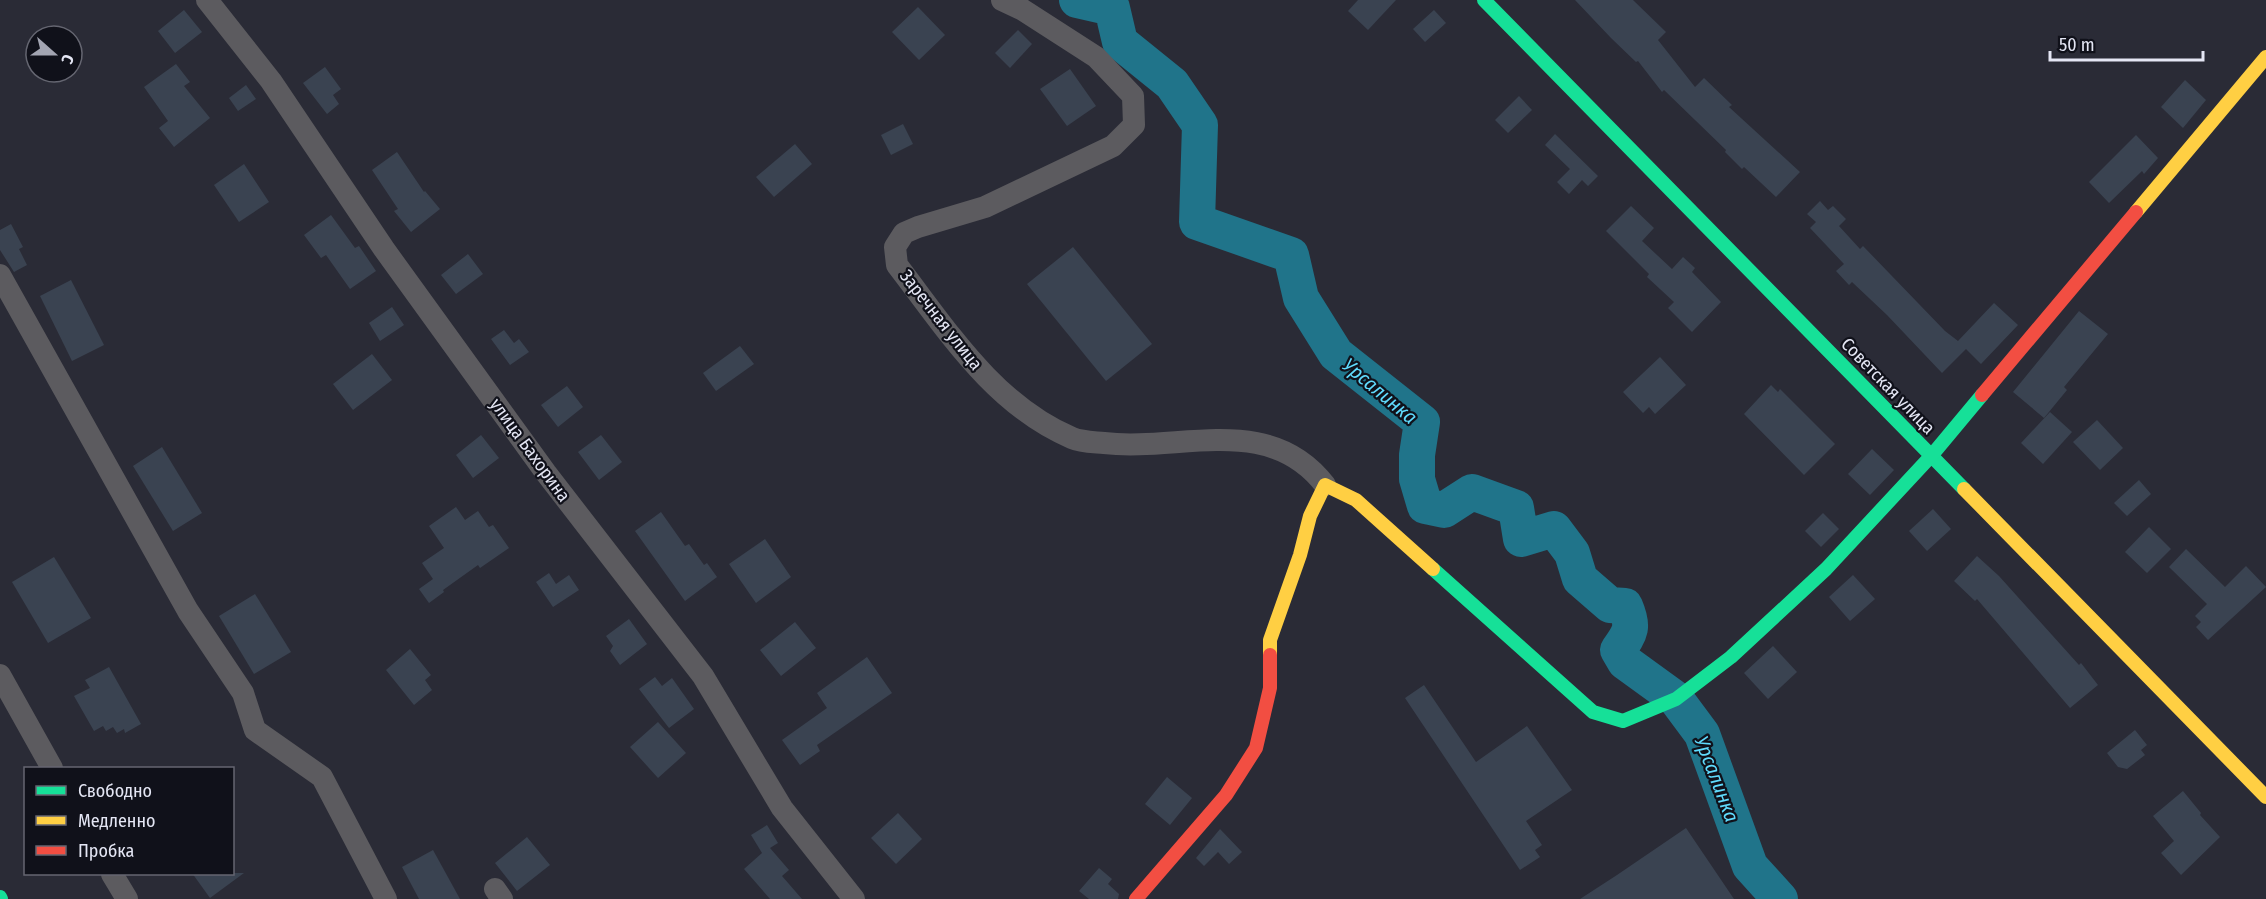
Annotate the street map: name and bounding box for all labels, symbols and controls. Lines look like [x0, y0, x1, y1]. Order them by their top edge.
north arrow [24, 24, 84, 84]
scale bar [2050, 24, 2203, 62]
text: 50 m [2059, 34, 2095, 56]
text: С [57, 52, 78, 67]
street label: Заречная улица [895, 265, 987, 375]
street label: Советская улица [1836, 333, 1940, 439]
water label: Урсалинка [1338, 353, 1422, 429]
street label: улица Бахорина [485, 394, 575, 506]
water label: Урсалинка [1690, 733, 1744, 825]
legend [24, 767, 234, 875]
text: Свободно [78, 780, 152, 802]
text: Медленно [78, 810, 156, 832]
text: Пробка [78, 840, 134, 862]

